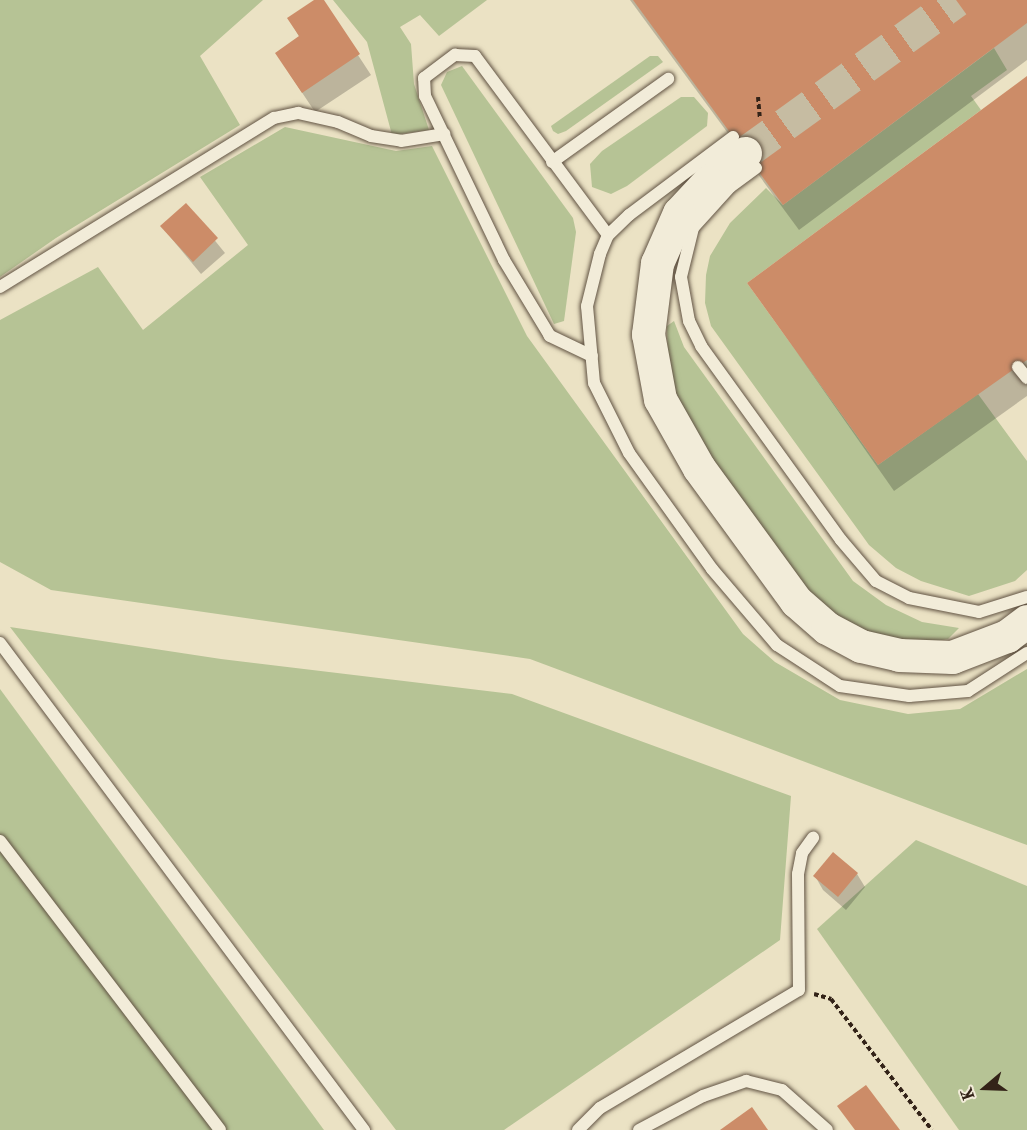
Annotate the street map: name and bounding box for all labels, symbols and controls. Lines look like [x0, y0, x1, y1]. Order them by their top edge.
north arrow [955, 1058, 1015, 1118]
text: K [957, 1085, 979, 1102]

